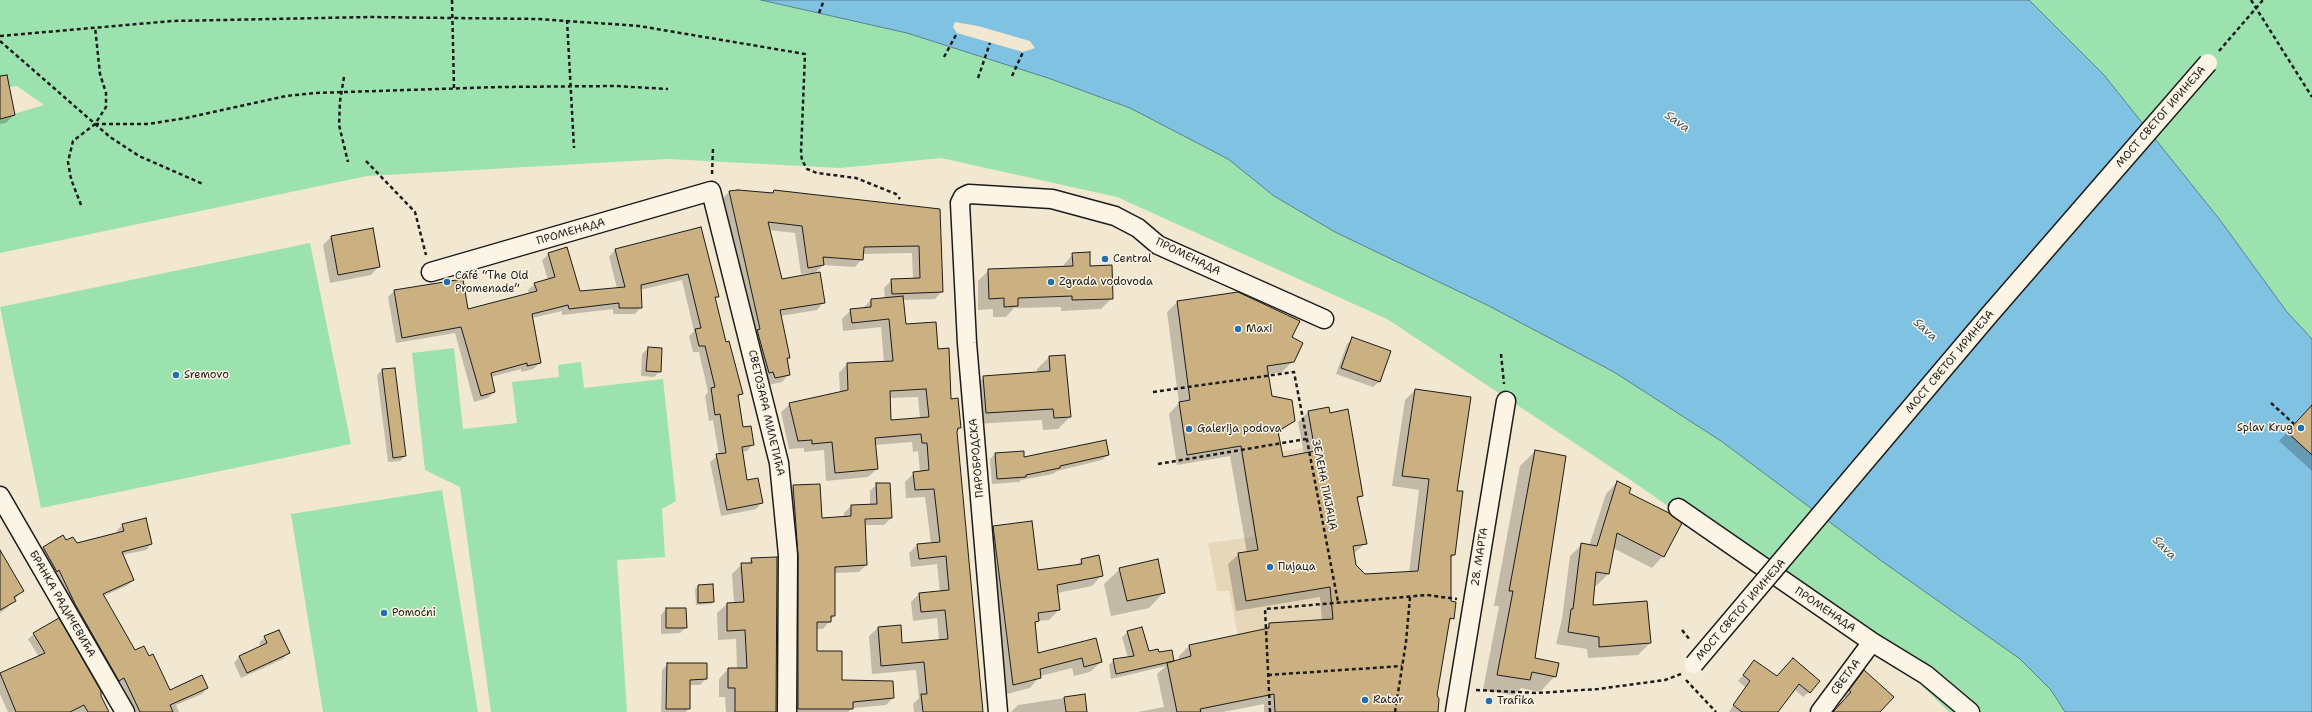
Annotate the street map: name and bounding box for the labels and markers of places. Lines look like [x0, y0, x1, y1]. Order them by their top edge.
place label: Central [1113, 252, 1152, 266]
marker: Central [1100, 254, 1110, 264]
place label: Café “The Old Promenade” [455, 269, 529, 295]
place label: Zgrada vodovoda [1059, 275, 1153, 289]
marker: Café “The Old Promenade” [442, 277, 452, 287]
marker: Zgrada vodovoda [1046, 277, 1056, 287]
place label: Maxi [1246, 322, 1272, 336]
marker: Maxi [1233, 324, 1243, 334]
place label: Sremovo [184, 368, 229, 382]
marker: Sremovo [171, 370, 181, 380]
place label: Splav Krug [2237, 421, 2293, 435]
place label: Galerija podova [1197, 422, 1281, 436]
marker: Splav Krug [2296, 423, 2306, 433]
marker: Galerija podova [1184, 424, 1194, 434]
place label: Пијаца [1278, 560, 1316, 574]
marker: Пијаца [1265, 562, 1275, 572]
place label: Pomoćni [392, 606, 436, 620]
marker: Pomoćni [379, 608, 389, 618]
place label: Ratar [1373, 693, 1403, 707]
place label: Trafika [1497, 694, 1534, 708]
marker: Ratar [1360, 695, 1370, 705]
marker: Trafika [1484, 696, 1494, 706]

